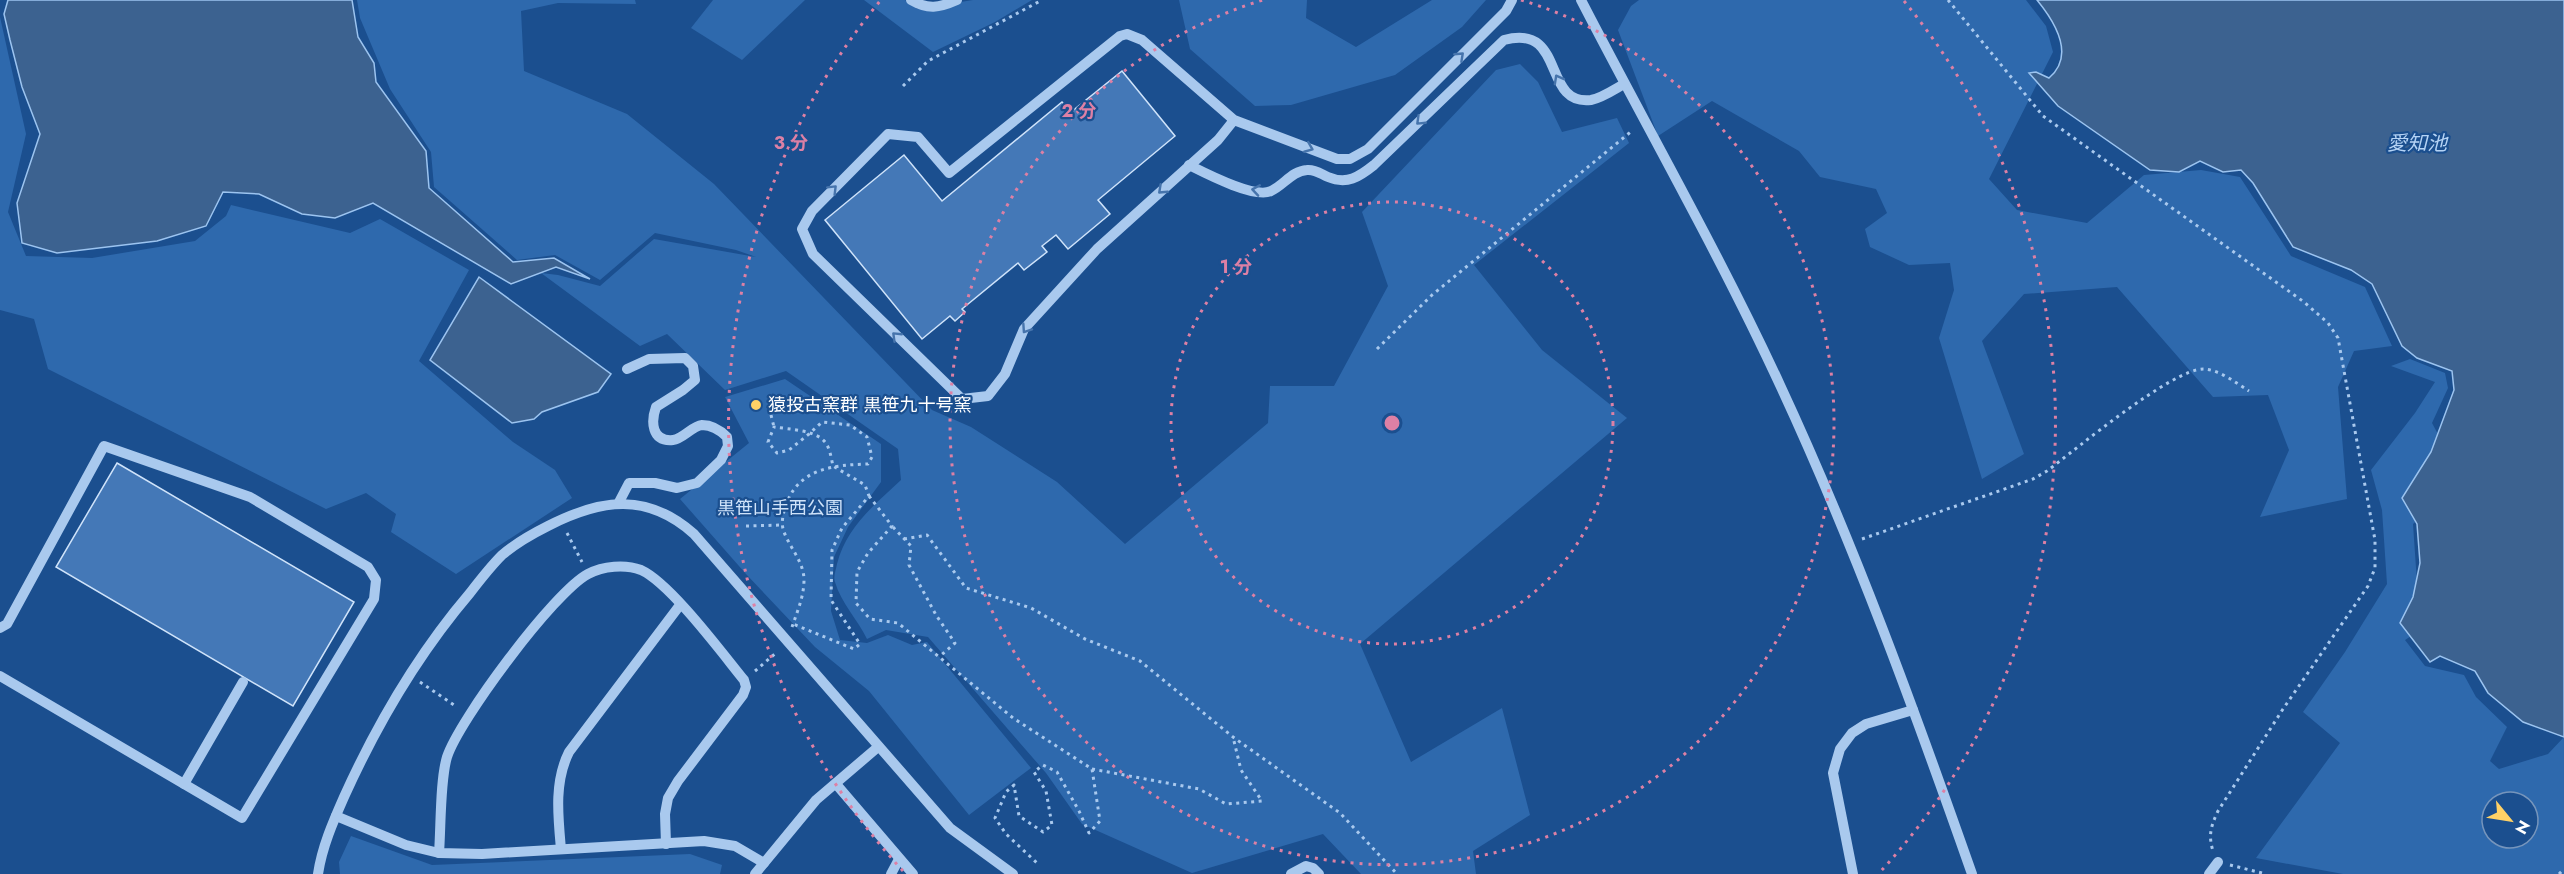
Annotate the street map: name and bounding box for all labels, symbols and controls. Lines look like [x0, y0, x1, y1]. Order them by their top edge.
one-way arrow [1453, 52, 1464, 63]
one-way arrow [1554, 74, 1565, 85]
text: 2 分 [1061, 98, 1097, 124]
one-way arrow [1416, 114, 1426, 125]
water label: 愛知池 [2387, 129, 2449, 158]
text: 3 分 [774, 130, 808, 156]
one-way arrow [1303, 141, 1314, 153]
one-way arrow [1158, 183, 1169, 194]
one-way arrow [826, 185, 837, 196]
one-way arrow [1252, 185, 1261, 197]
text: 1 分 [1220, 254, 1252, 280]
one-way arrow [1022, 322, 1033, 333]
one-way arrow [893, 332, 904, 343]
place label: 猿投古窯群 黒笹九十号窯 [768, 392, 971, 418]
marker: 猿投古窯群 黒笹九十号窯 [749, 398, 763, 412]
centre of rings [1382, 413, 1402, 433]
park label: 黒笹山手西公園 [717, 495, 843, 521]
north arrow [2480, 790, 2540, 850]
text: N [2509, 816, 2536, 839]

